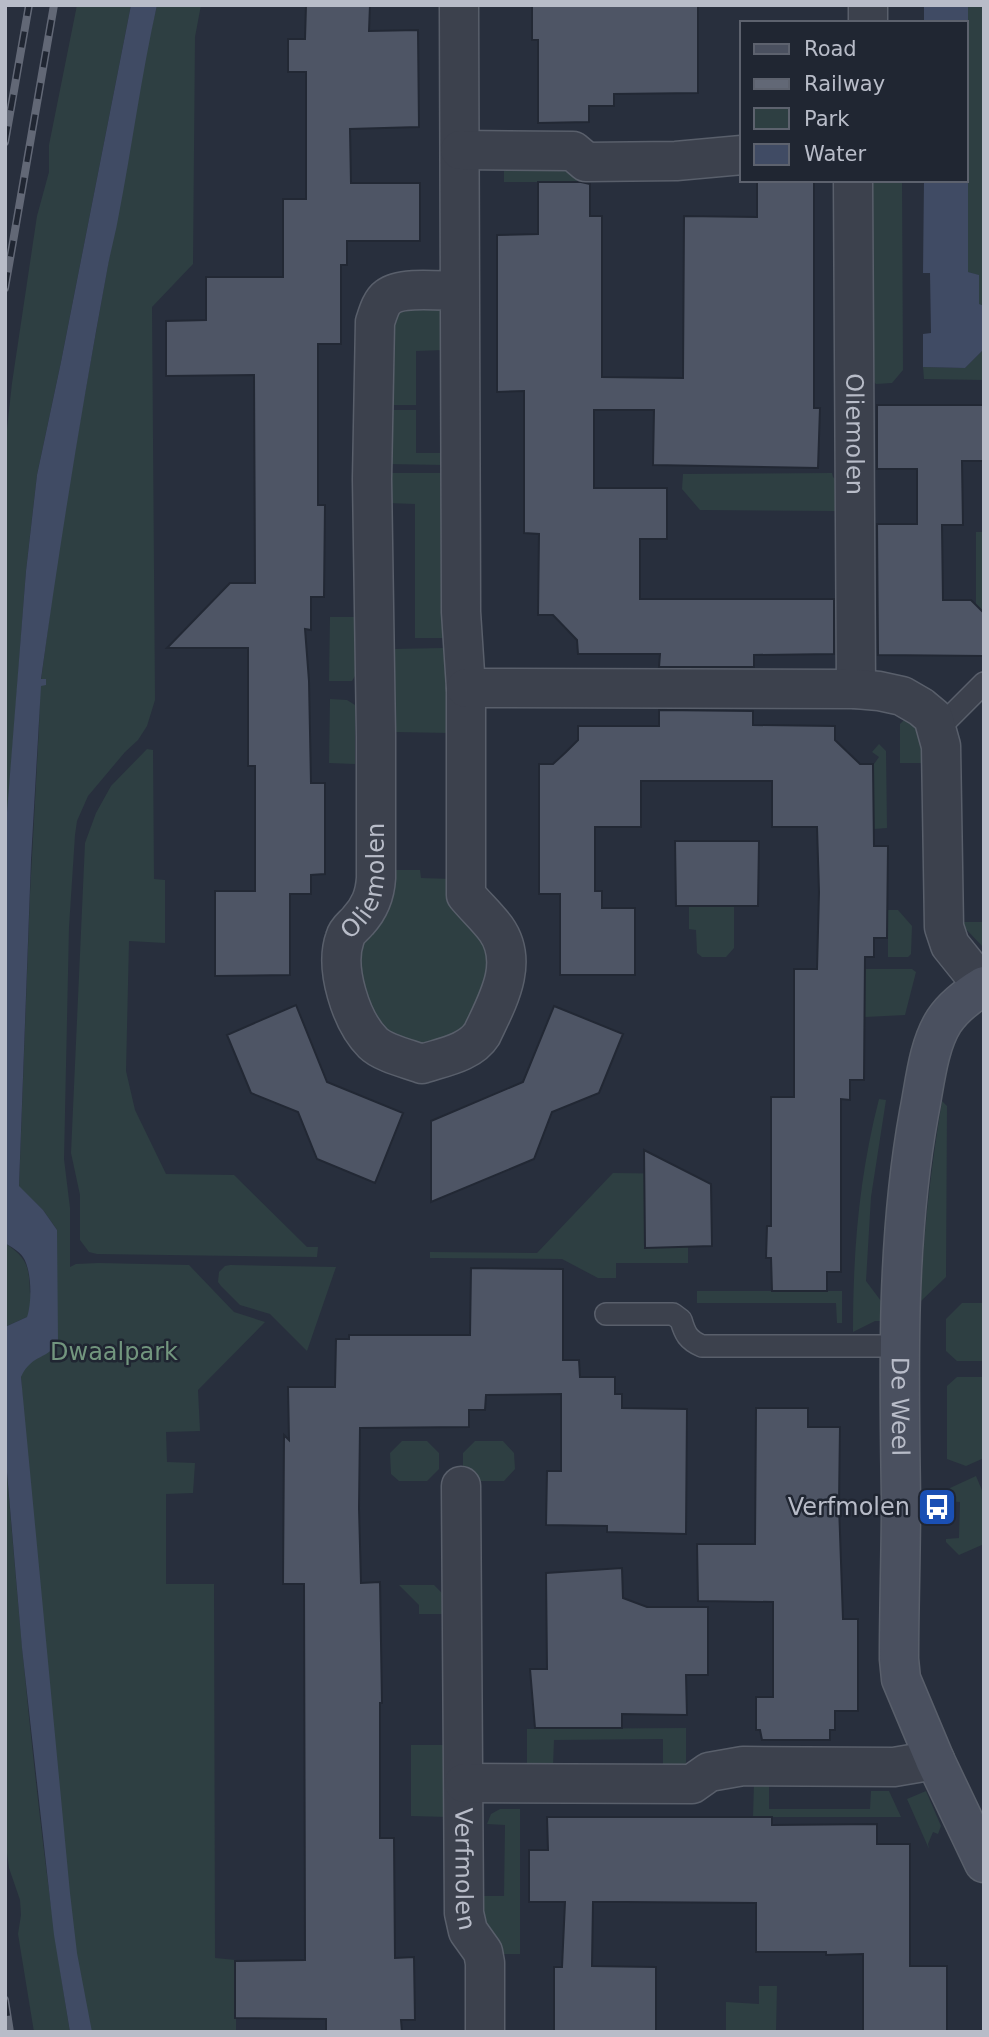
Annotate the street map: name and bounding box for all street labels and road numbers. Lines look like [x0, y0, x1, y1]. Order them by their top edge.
street label: Oliemolen [840, 373, 869, 495]
street label: Oliemolen [335, 823, 391, 944]
street label: De Weel [886, 1357, 914, 1456]
street label: Verfmolen [449, 1808, 481, 1933]

